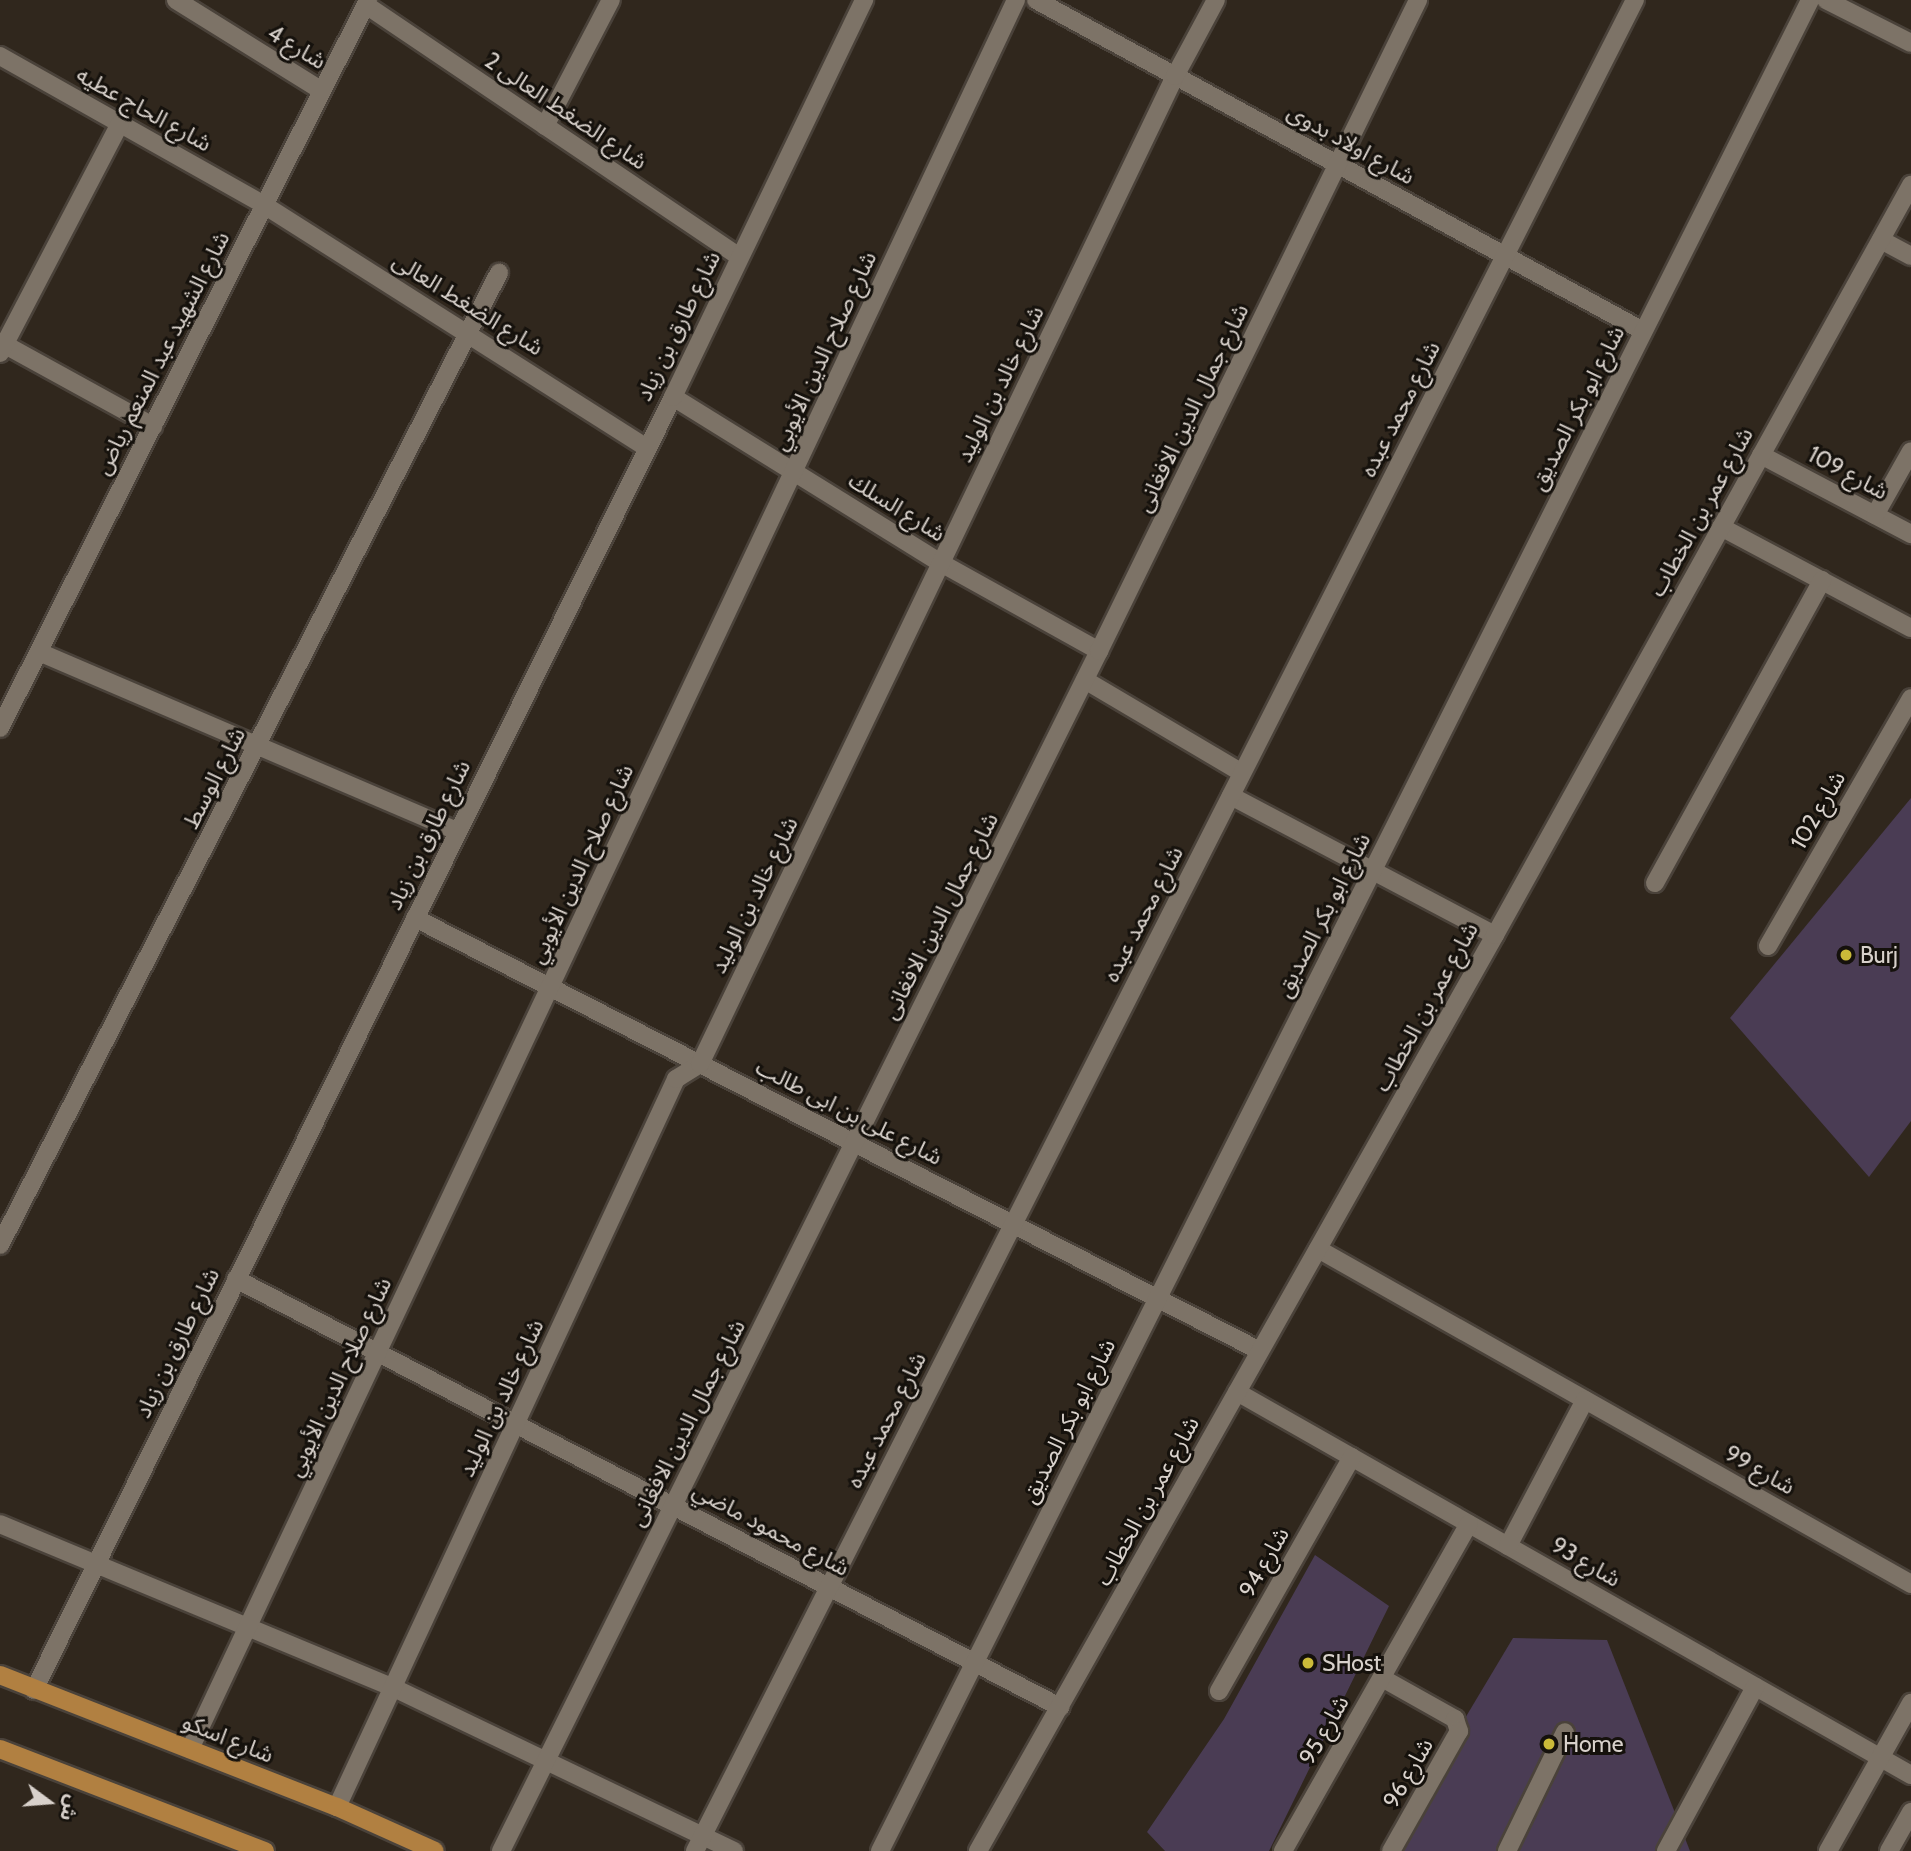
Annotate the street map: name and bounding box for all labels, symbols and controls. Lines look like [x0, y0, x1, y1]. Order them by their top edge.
street label: شارع 4 [263, 19, 331, 75]
street label: شارع الضغط العالى 2 [480, 46, 652, 176]
street label: شارع الحاج عطيه [72, 60, 216, 158]
street label: شارع اولاد بدوى [1282, 98, 1420, 190]
street label: شارع الشهيد عبد المنعم رياض [89, 227, 235, 479]
street label: شارع الضغط العالى [388, 247, 548, 361]
street label: شارع طارق بن زياد [630, 247, 726, 405]
street label: شارع صلاح الدين الأيوبي [766, 247, 882, 455]
street label: شارع جمال الدين الافغانى [1130, 299, 1254, 517]
street label: شارع خالد بن الوليد [950, 301, 1050, 467]
street label: شارع ابو بكر الصديق [1524, 321, 1630, 495]
street label: شارع محمد عبده [1354, 337, 1446, 481]
street label: شارع عمر بن الخطاب [1643, 423, 1759, 601]
street label: شارع 109 [1803, 440, 1893, 506]
street label: شارع السلك [843, 466, 951, 548]
street label: شارع الوسط [177, 723, 251, 833]
street label: شارع طارق بن زياد [380, 756, 476, 914]
street label: شارع صلاح الدين الأيوبي [523, 760, 639, 968]
street label: شارع 102 [1785, 766, 1851, 854]
street label: شارع جمال الدين الافغانى [876, 808, 1004, 1024]
street label: شارع خالد بن الوليد [704, 812, 804, 978]
street label: شارع ابو بكر الصديق [1270, 828, 1376, 1002]
street label: شارع محمد عبده [1097, 842, 1189, 986]
street label: شارع عمر بن الخطاب [1368, 918, 1484, 1096]
place label: Burj [1860, 941, 1898, 969]
marker: Burj [1838, 947, 1854, 963]
street label: شارع على بن ابى طالب [751, 1053, 947, 1171]
street label: شارع طارق بن زياد [129, 1264, 225, 1422]
street label: شارع صلاح الدين الأيوبي [281, 1273, 397, 1481]
street label: شارع خالد بن الوليد [452, 1315, 550, 1481]
street label: شارع جمال الدين الافغانى [623, 1315, 751, 1531]
street label: شارع ابو بكر الصديق [1015, 1334, 1121, 1508]
street label: شارع محمد عبده [840, 1348, 932, 1492]
street label: شارع عمر بن الخطاب [1089, 1412, 1205, 1590]
street label: شارع 99 [1720, 1439, 1800, 1501]
street label: شارع محمود ماضي [688, 1476, 854, 1582]
street label: شارع 94 [1233, 1522, 1295, 1602]
street label: شارع 93 [1546, 1531, 1626, 1593]
place label: SHost [1322, 1649, 1381, 1677]
marker: SHost [1300, 1655, 1316, 1671]
street label: شارع 95 [1293, 1690, 1355, 1770]
street label: شارع اسكو [178, 1707, 278, 1769]
place label: Home [1563, 1730, 1624, 1758]
street label: شارع 96 [1377, 1733, 1439, 1813]
marker: Home [1541, 1736, 1557, 1752]
north arrow [14, 1767, 84, 1837]
text: ش [55, 1792, 84, 1824]

